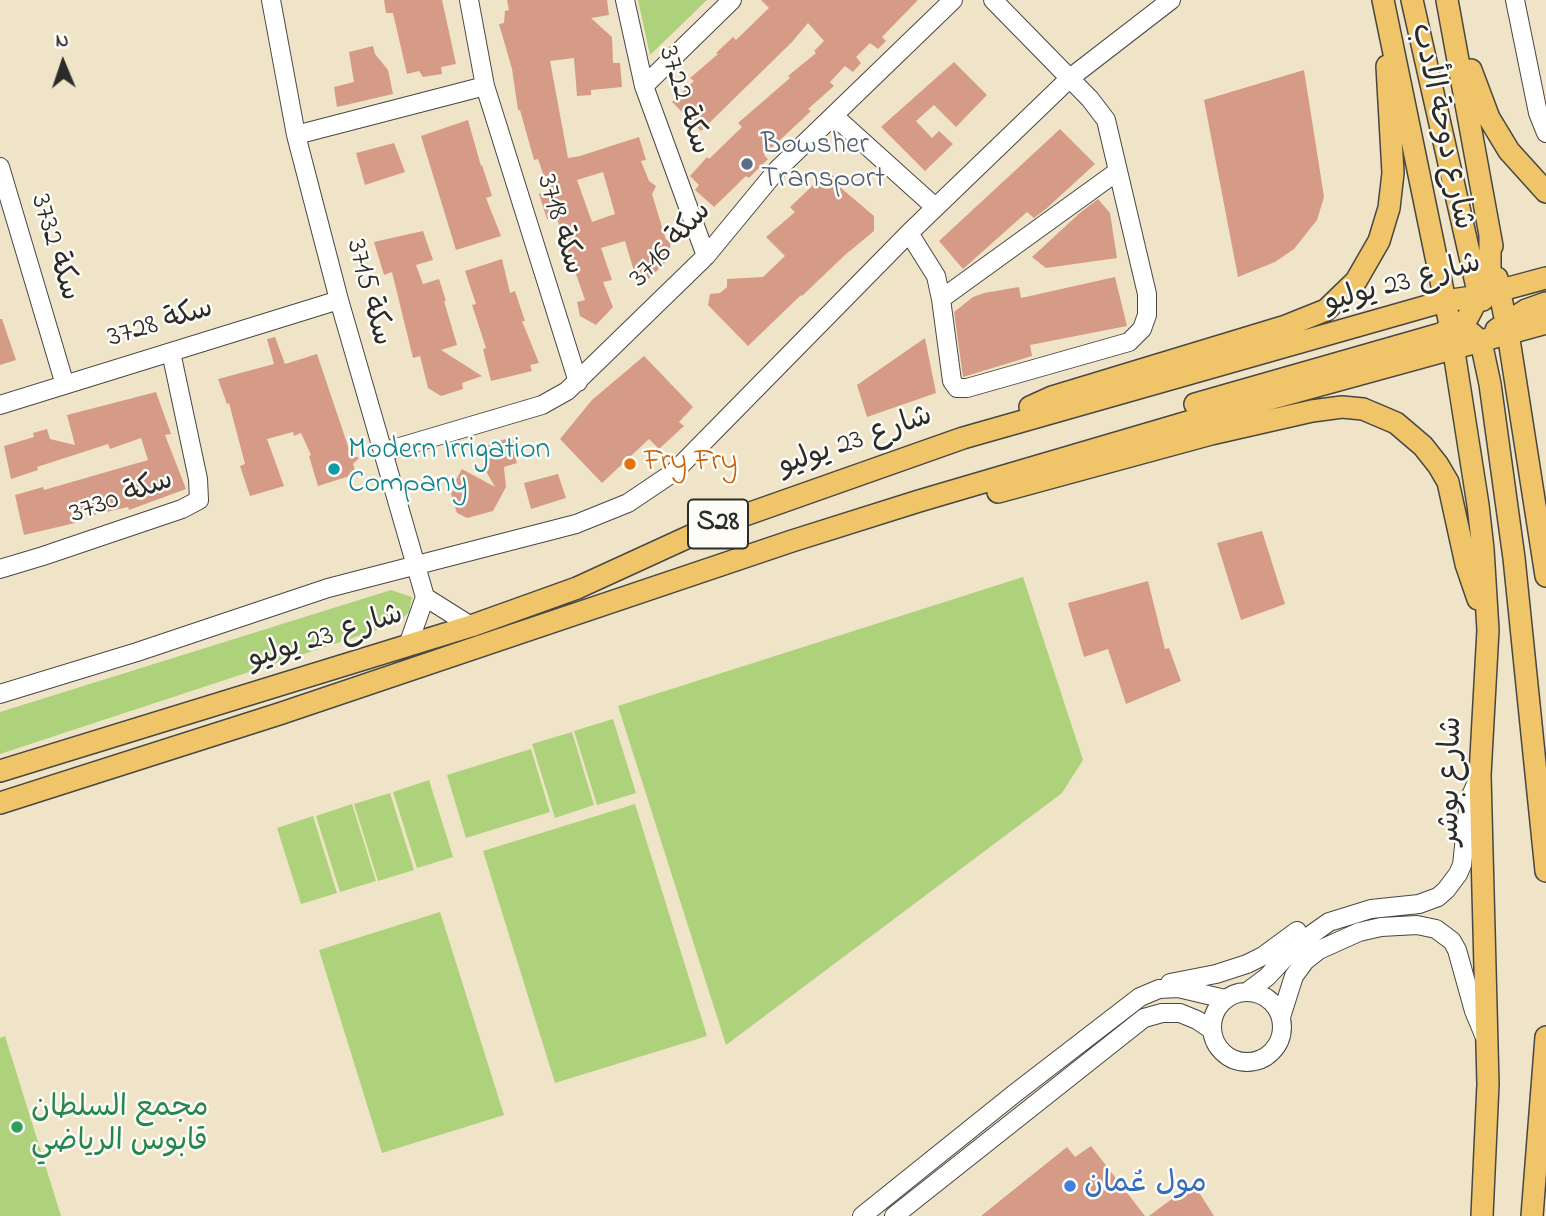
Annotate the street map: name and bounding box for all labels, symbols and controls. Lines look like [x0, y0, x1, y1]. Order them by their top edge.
street label: شارع دوحة الأدب [1401, 21, 1479, 233]
north arrow [28, 28, 98, 98]
text: N [55, 28, 69, 55]
street label: سكة 3722 [648, 42, 716, 160]
place label: Bowsher Transport [761, 129, 885, 200]
marker: Bowsher Transport [739, 156, 755, 172]
street label: سكة 3718 [526, 170, 590, 280]
street label: سكة 3732 [20, 190, 86, 306]
street label: سكة 3716 [623, 195, 721, 297]
street label: سكة 3715 [336, 236, 398, 350]
street label: شارع 23 يوليو [1321, 247, 1485, 323]
street label: سكة 3728 [104, 292, 218, 358]
street label: شارع 23 يوليو [774, 400, 938, 486]
place label: Modern Irrigation Company [348, 434, 550, 504]
place label: Fry Fry [644, 446, 738, 482]
marker: Fry Fry [622, 456, 638, 472]
marker: Modern Irrigation Company [326, 461, 342, 477]
street label: سكة 3730 [65, 464, 179, 534]
road number: S28 [688, 500, 748, 548]
street label: شارع 23 يوليو [244, 598, 408, 680]
street label: شارع بوشر [1434, 716, 1472, 846]
place label: مجمع السلطان قابوس الرياضي [31, 1092, 209, 1162]
marker: مجمع السلطان قابوس الرياضي [9, 1119, 25, 1135]
place label: مول عُمان [1084, 1168, 1207, 1204]
marker: مول عُمان [1062, 1178, 1078, 1194]

